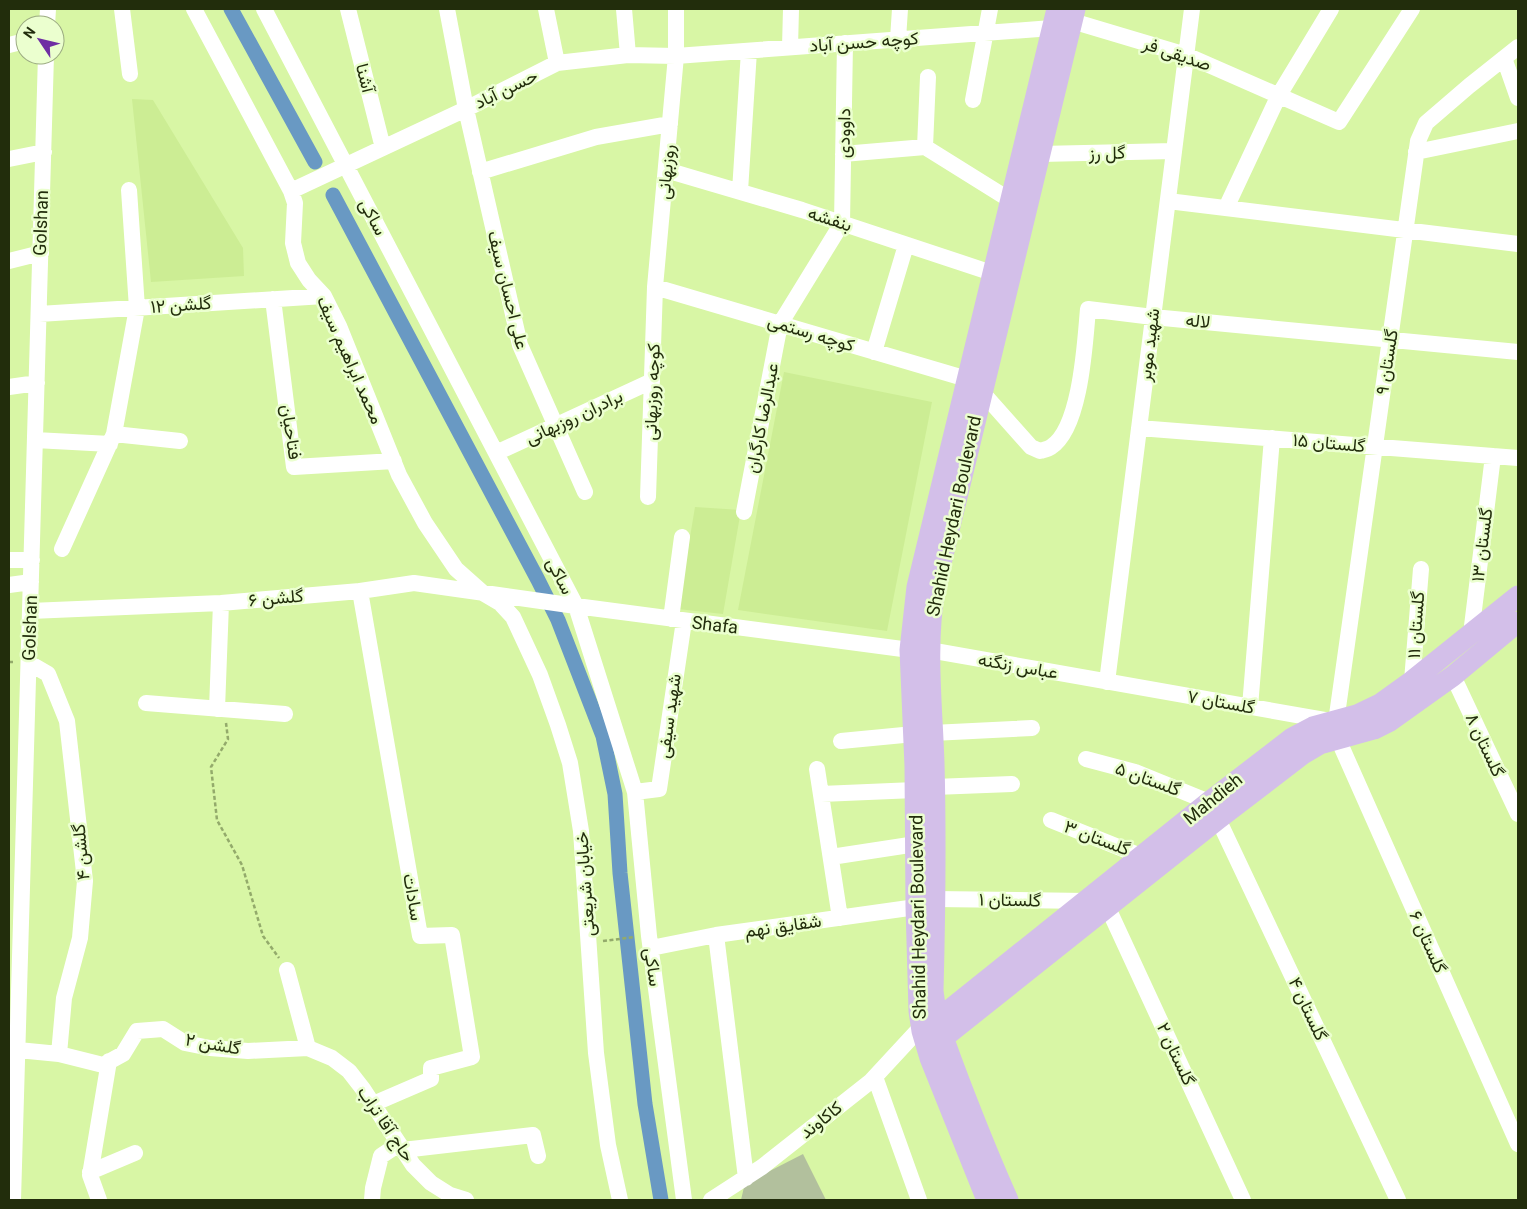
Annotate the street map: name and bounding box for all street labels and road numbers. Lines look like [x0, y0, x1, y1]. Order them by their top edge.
street label: کوچه حسن آباد [809, 27, 919, 58]
street label: صدیقی فر [1139, 32, 1214, 76]
street label: آشنا [352, 61, 380, 96]
street label: حسن آباد [471, 64, 541, 114]
street label: داوودی [833, 108, 855, 158]
street label: گل رز [1088, 142, 1125, 164]
street label: روزبهانی [653, 143, 679, 201]
street label: Golshan [29, 190, 52, 256]
street label: ساکی [354, 195, 392, 239]
street label: بنفشه [806, 202, 855, 235]
street label: علی احسان سیف [483, 228, 533, 352]
street label: گلشن ۱۲ [150, 292, 212, 318]
street label: محمد ابراهیم سیف [311, 293, 388, 428]
street label: شهید موبر [1133, 307, 1164, 384]
street label: کوچه رستمی [765, 309, 857, 358]
street label: لاله [1185, 309, 1211, 332]
street label: گلستان ۹ [1371, 328, 1402, 396]
street label: کوچه روزبهانی [639, 343, 666, 441]
street label: عبدالرضا کارگران [741, 361, 783, 475]
street label: برادران روزبهانی [522, 385, 626, 449]
street label: فتاحیان [277, 403, 306, 461]
street label: Shahid Heydari Boulevard [922, 414, 985, 618]
street label: گلستان ۱۵ [1292, 429, 1366, 456]
street label: گلستان ۱۳ [1467, 507, 1496, 583]
street label: ساکی [541, 554, 579, 598]
street label: گلشن ۶ [248, 585, 304, 611]
street label: گلستان ۱۱ [1403, 591, 1428, 659]
street label: Golshan [18, 595, 41, 661]
street label: Shafa [691, 611, 739, 638]
street label: عباس زنگنه [976, 648, 1060, 684]
street label: شهید سیفی [652, 672, 686, 760]
street label: گلستان ۷ [1186, 685, 1256, 718]
street label: گلستان ۸ [1462, 710, 1509, 780]
street label: گلستان ۵ [1113, 757, 1184, 800]
street label: Mahdieh [1179, 769, 1246, 829]
street label: Shahid Heydari Boulevard [905, 815, 930, 1019]
street label: گلستان ۳ [1061, 815, 1133, 860]
street label: گلشن ۴ [68, 823, 94, 881]
street label: خیابان شریعتی [570, 831, 600, 937]
street label: سادات [399, 872, 428, 922]
street label: گلستان ۱ [979, 888, 1041, 911]
street label: گلستان ۶ [1405, 907, 1451, 976]
street label: شقایق نهم [743, 910, 823, 943]
street label: ساکی [639, 946, 667, 988]
street label: گلستان ۴ [1285, 974, 1332, 1044]
street label: گلستان ۲ [1153, 1019, 1200, 1088]
street label: گلشن ۲ [184, 1028, 242, 1060]
street label: حاج آقا تراب [352, 1082, 419, 1167]
street label: کاکاوند [795, 1097, 847, 1143]

